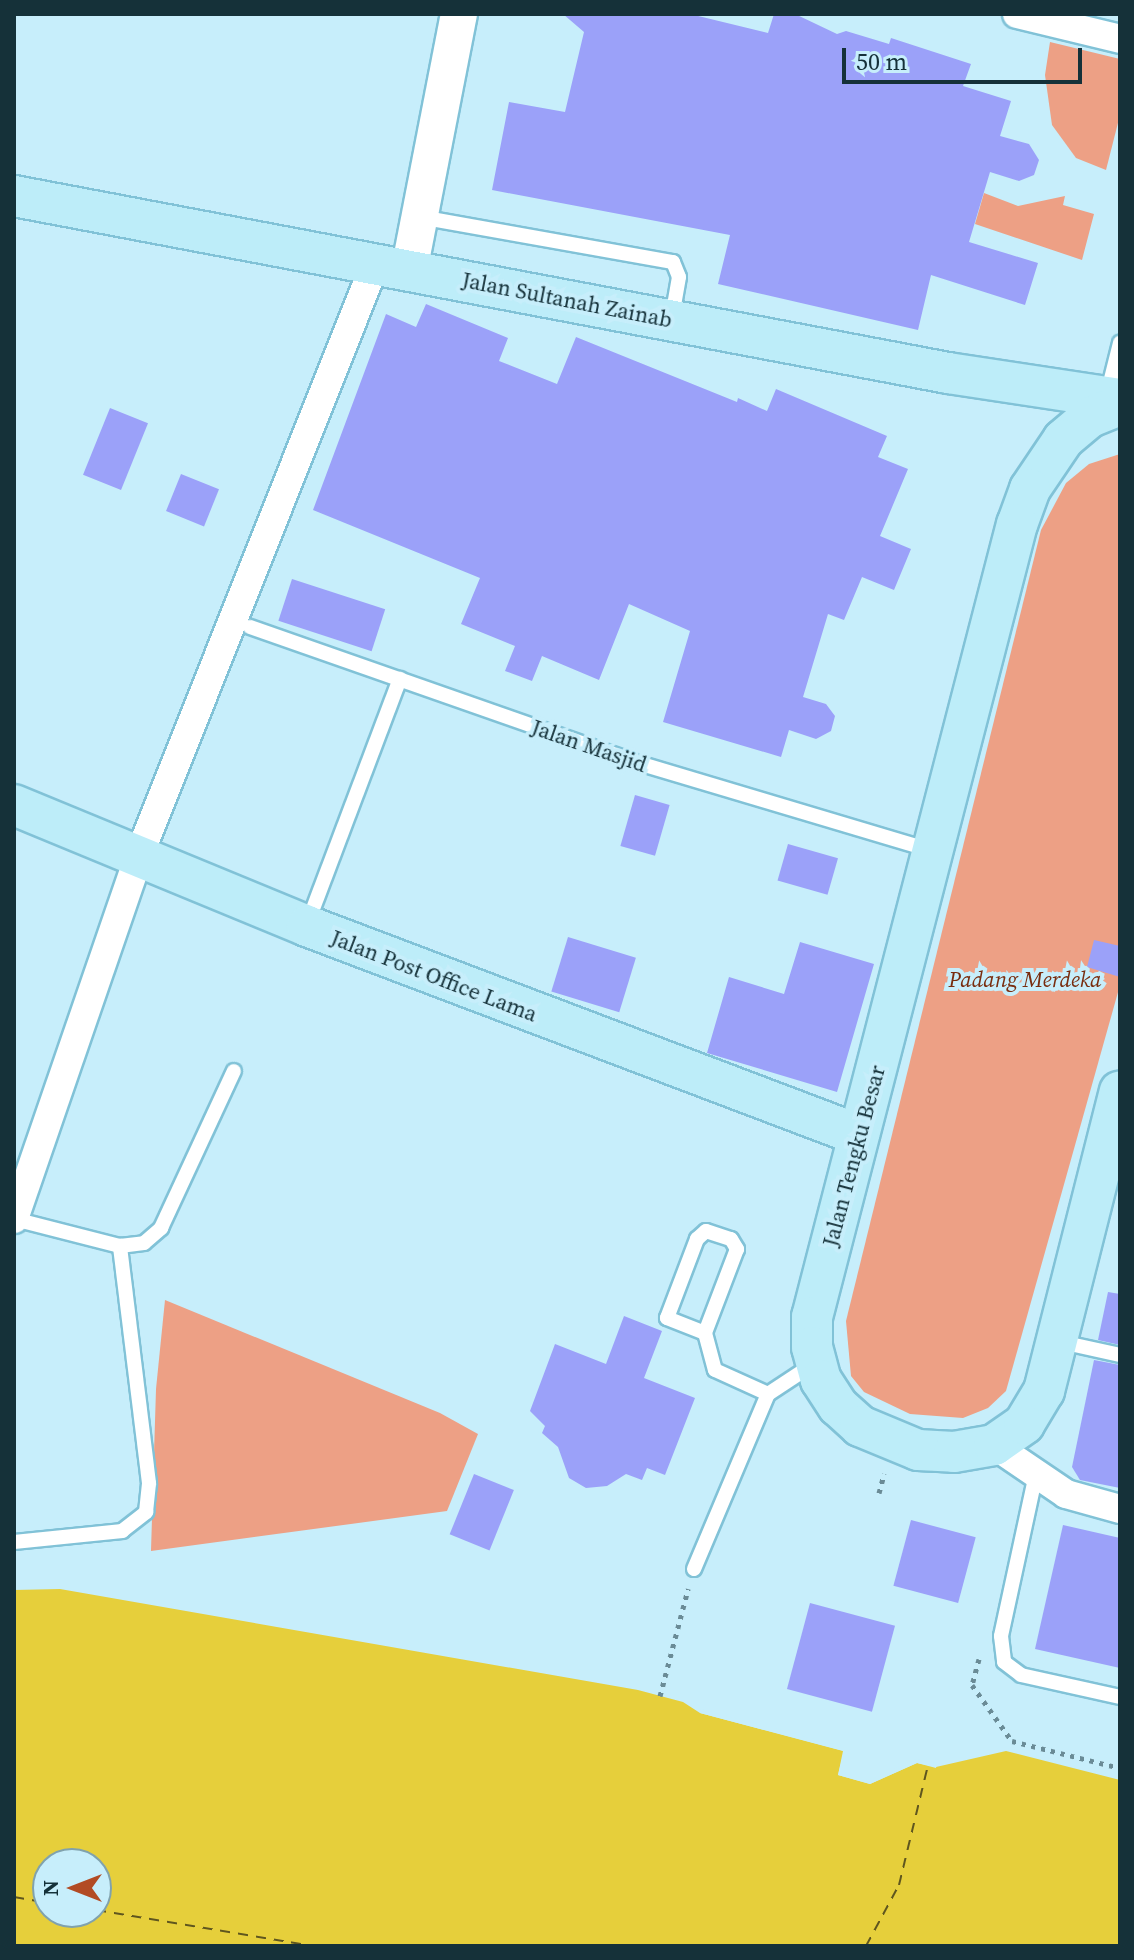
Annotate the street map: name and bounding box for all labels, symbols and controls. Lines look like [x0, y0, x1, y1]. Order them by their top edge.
scale bar [846, 32, 1086, 82]
text: 50 m [856, 45, 907, 78]
street label: Jalan Sultanah Zainab [460, 267, 674, 333]
street label: Jalan Masjid [528, 714, 650, 778]
street label: Jalan Post Office Lama [327, 924, 541, 1028]
park label: Padang Merdeka [948, 967, 1102, 993]
street label: Jalan Tengku Besar [817, 1062, 891, 1250]
north arrow [32, 1848, 112, 1928]
text: N [35, 1880, 65, 1896]

